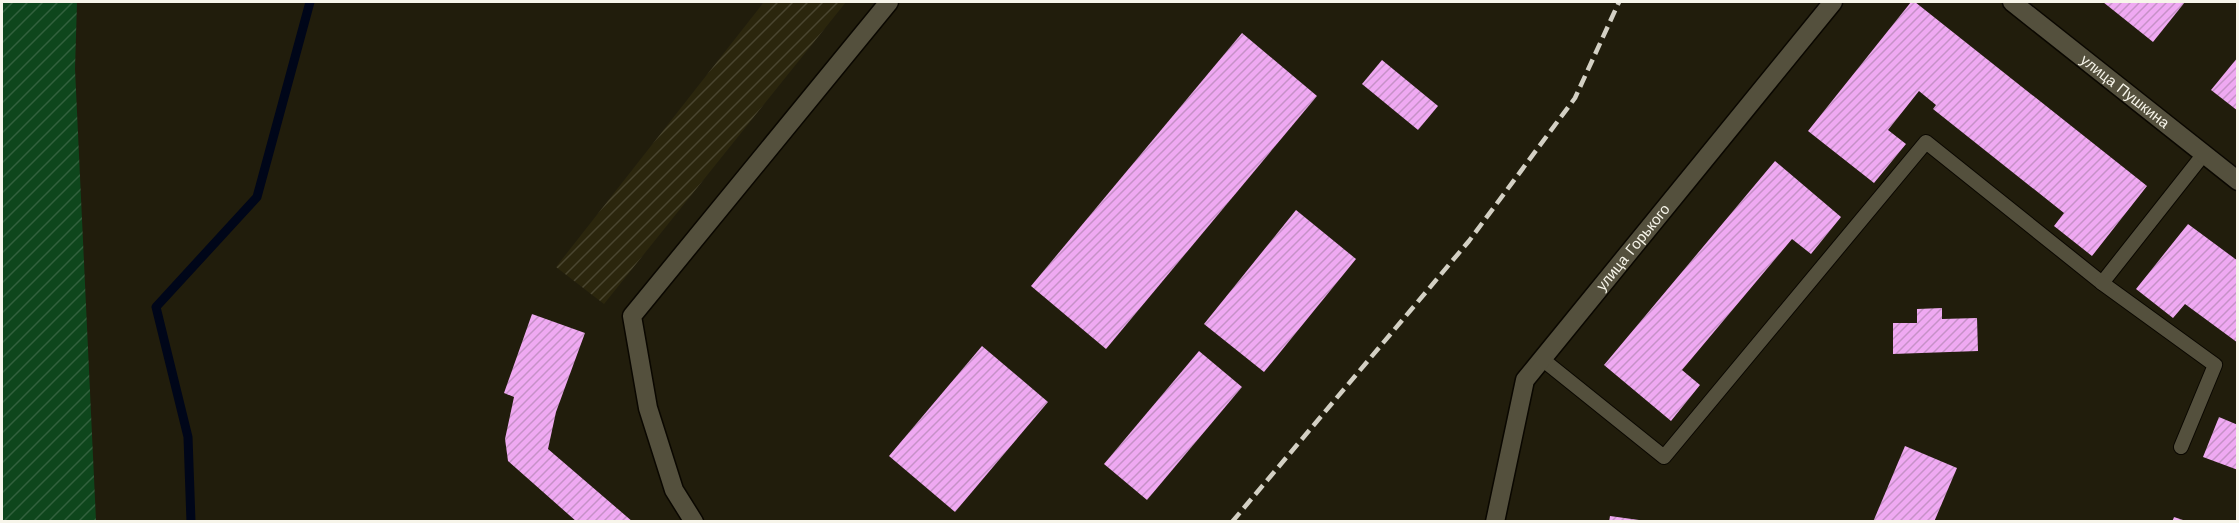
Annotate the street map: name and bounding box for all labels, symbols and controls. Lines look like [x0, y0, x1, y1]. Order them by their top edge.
street label: улица Пушкина [2077, 51, 2173, 132]
street label: улица Горького [1592, 201, 1674, 295]

